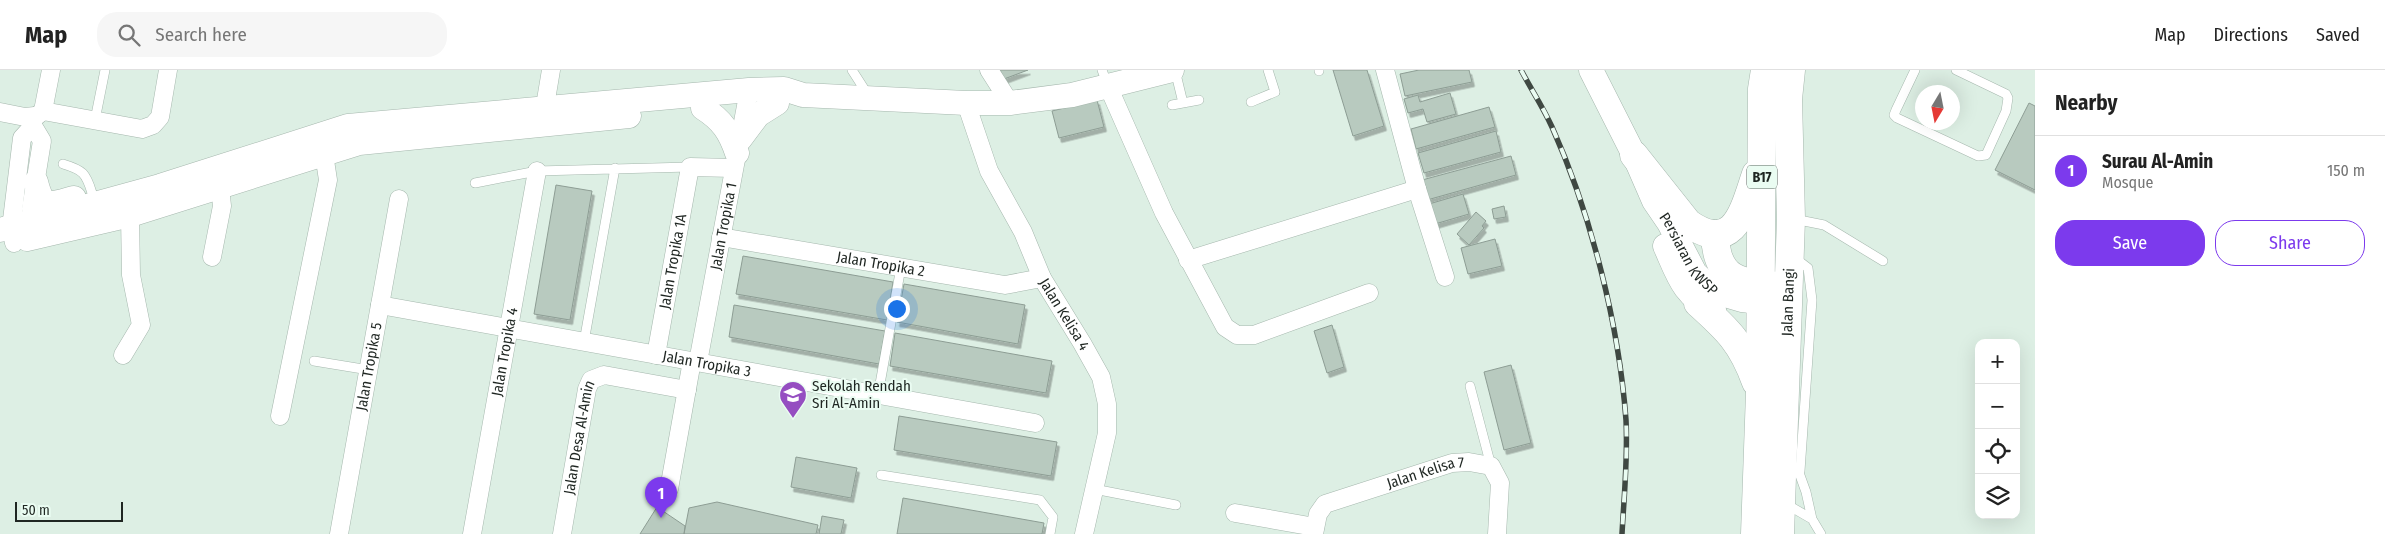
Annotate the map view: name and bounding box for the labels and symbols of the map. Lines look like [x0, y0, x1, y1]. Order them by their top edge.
north arrow [1915, 85, 1960, 130]
road number: B17 [1747, 165, 1777, 188]
street label: Jalan Tropika 1 [706, 181, 740, 272]
street label: Persiaran KWSP [1656, 209, 1722, 299]
street label: Jalan Tropika 1A [655, 212, 690, 311]
street label: Jalan Tropika 2 [835, 248, 927, 280]
street label: Jalan Bangi [1778, 268, 1798, 337]
street label: Jalan Kelisa 4 [1035, 275, 1093, 353]
your location [884, 296, 910, 322]
street label: Jalan Tropika 4 [488, 306, 521, 398]
street label: Jalan Tropika 5 [352, 321, 386, 412]
street label: Jalan Tropika 3 [661, 347, 753, 381]
street label: Jalan Desa Al-Amin [560, 377, 599, 496]
place label: Sekolah Rendah Sri Al-Amin [812, 377, 911, 412]
school or university icon: Sekolah Rendah Sri Al-Amin [778, 380, 808, 419]
street label: Jalan Kelisa 7 [1384, 453, 1465, 493]
pin: 1 [645, 477, 677, 518]
scale bar [15, 499, 122, 522]

